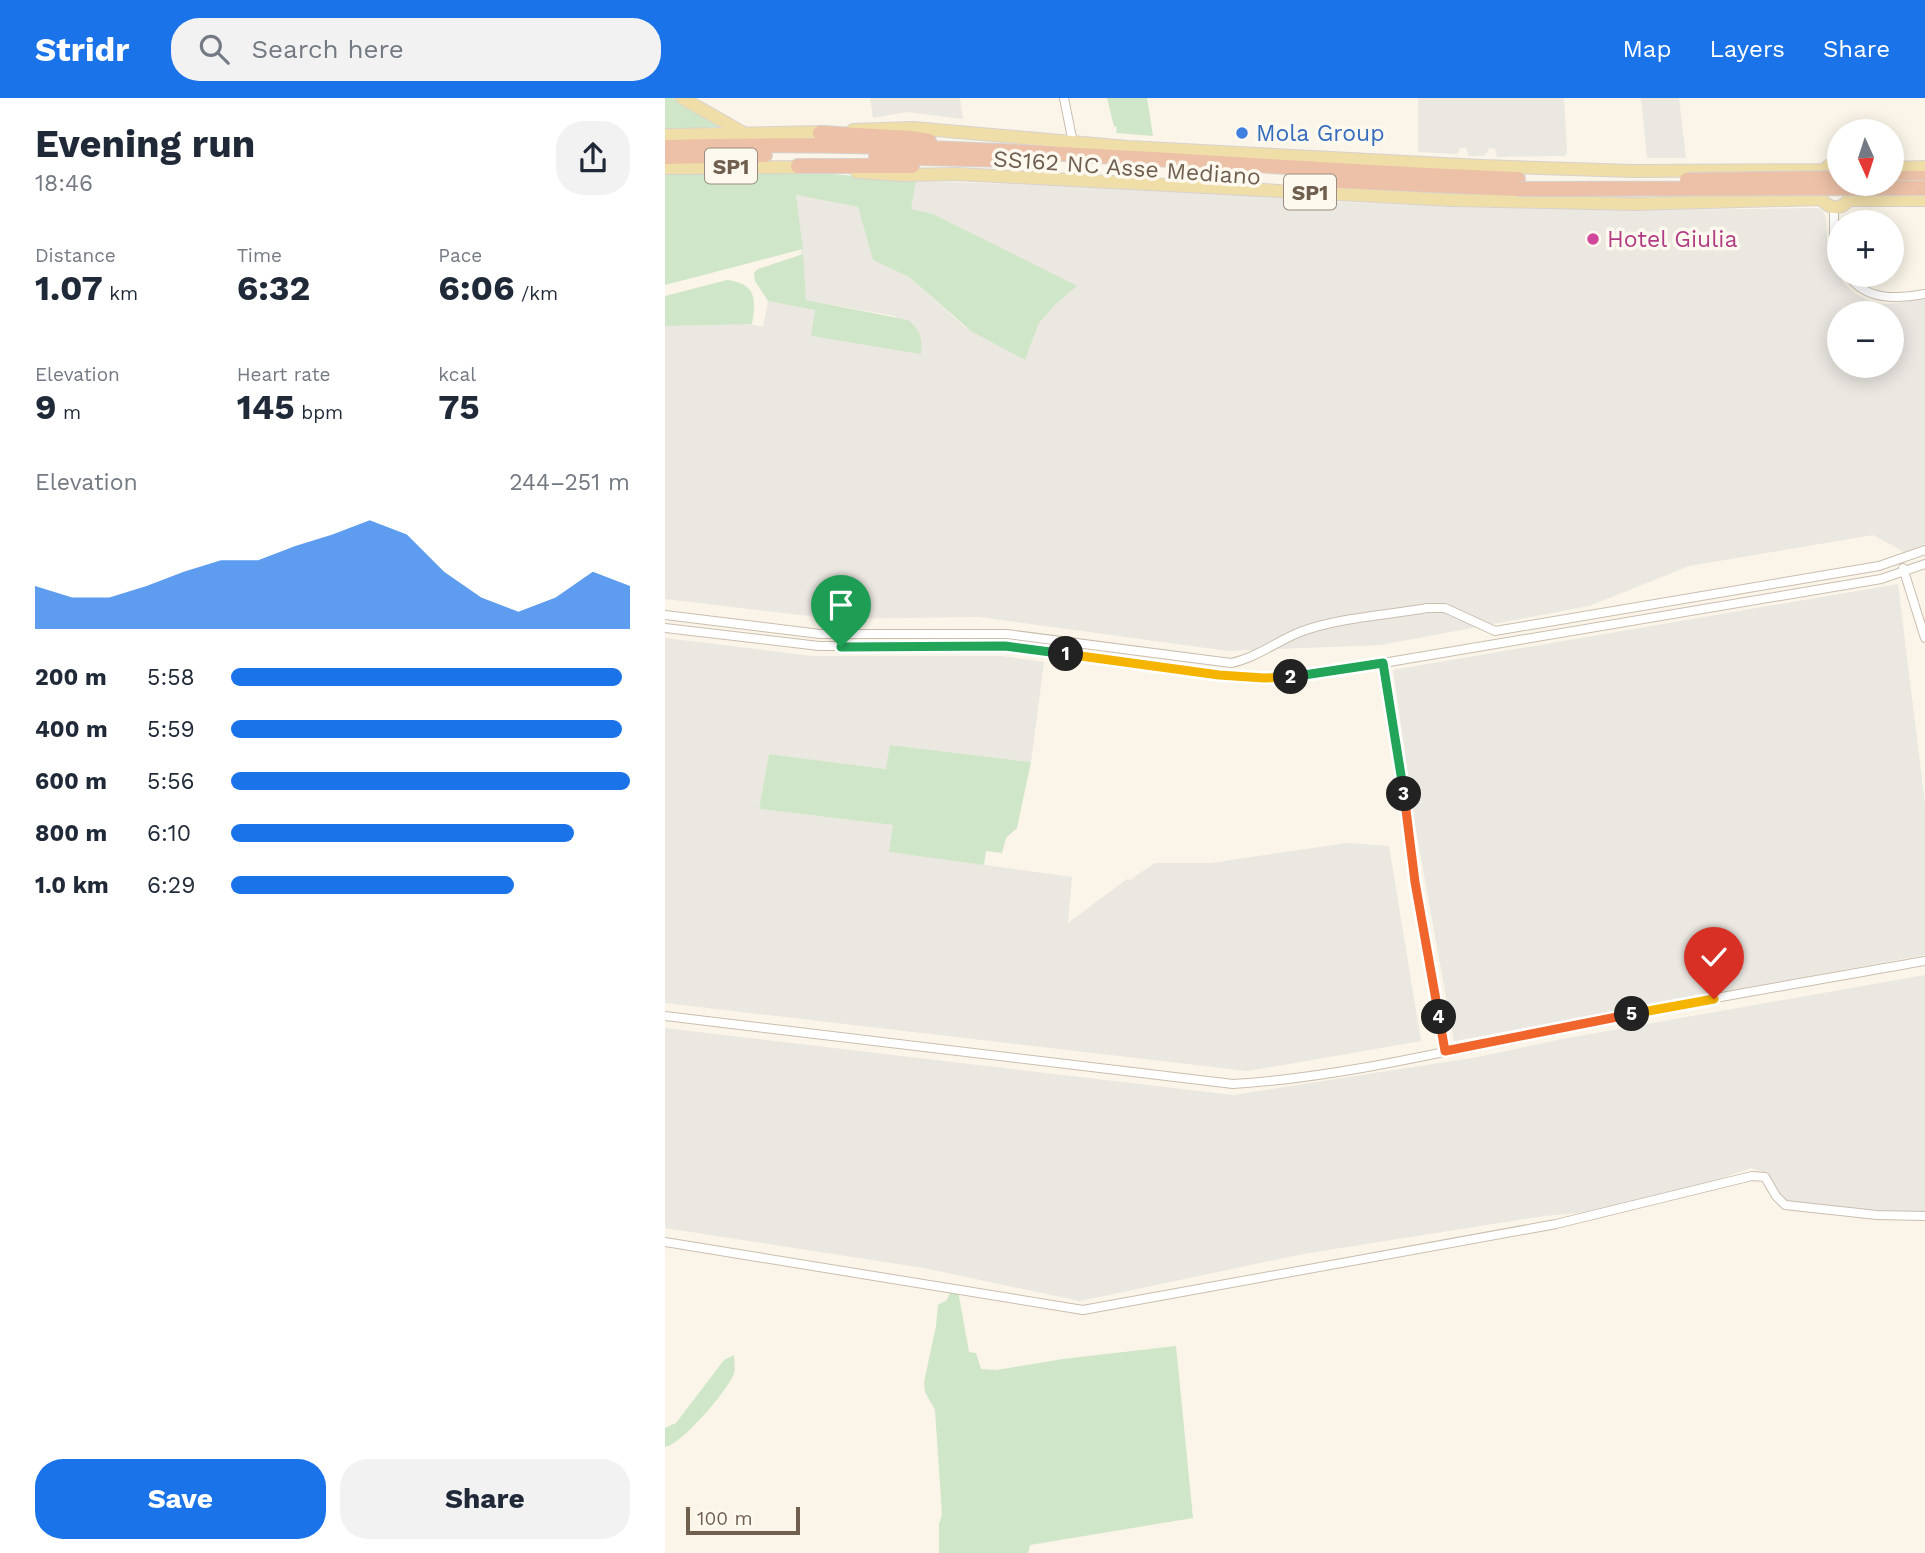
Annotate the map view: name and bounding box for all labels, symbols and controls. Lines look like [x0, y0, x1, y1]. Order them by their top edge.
search box [171, 18, 661, 81]
text: Stridr [35, 30, 129, 69]
icon: search [195, 30, 233, 68]
text: Search here [251, 34, 404, 64]
text: Map [1623, 35, 1671, 63]
text: Layers [1709, 35, 1785, 63]
text: Share [1823, 35, 1890, 63]
north arrow [1827, 119, 1904, 196]
map controls [1827, 119, 1904, 378]
place label: Mola Group [1256, 120, 1385, 147]
button: share [556, 121, 630, 195]
text: Evening run [35, 122, 255, 166]
marker: Mola Group [1234, 125, 1250, 141]
street label: SS162 NC Asse Mediano [992, 145, 1262, 191]
road number: SP1 [705, 148, 757, 184]
text: 18:46 [35, 170, 93, 197]
road number: SP1 [1284, 174, 1336, 210]
button: + [1827, 210, 1904, 287]
place label: Hotel Giulia [1607, 226, 1737, 253]
marker: Hotel Giulia [1585, 231, 1601, 247]
text: Distance [35, 244, 116, 267]
text: Time [237, 244, 282, 267]
text: Pace [438, 244, 482, 267]
text: 1.07 [35, 267, 103, 309]
text: 6:32 [237, 267, 310, 309]
text: 6:06 [438, 267, 515, 309]
text: km [103, 282, 138, 305]
text: /km [515, 282, 558, 305]
button: − [1827, 301, 1904, 378]
text: Elevation [35, 363, 120, 386]
text: Heart rate [237, 363, 331, 386]
text: kcal [438, 363, 476, 386]
text: 9 [35, 386, 57, 428]
text: 145 [237, 386, 295, 428]
text: 75 [438, 386, 480, 428]
text: m [57, 401, 81, 424]
text: bpm [295, 401, 343, 424]
text: Elevation [35, 469, 138, 496]
text: 244–251 m [509, 469, 630, 496]
pin [811, 575, 871, 647]
icon: arrive [822, 586, 860, 624]
pin: 1 [1049, 636, 1083, 672]
text: 1 [1061, 642, 1070, 665]
pin: 2 [1273, 660, 1309, 694]
text: 200 m [35, 664, 107, 691]
text: 5:58 [147, 664, 195, 691]
text: 2 [1285, 665, 1296, 688]
text: 400 m [35, 716, 108, 743]
text: 5:59 [147, 716, 195, 743]
text: 600 m [35, 768, 107, 795]
text: 5:56 [147, 768, 195, 795]
pin: 3 [1387, 776, 1421, 812]
text: 3 [1398, 782, 1409, 805]
text: 800 m [35, 820, 107, 847]
text: 6:10 [147, 820, 191, 847]
text: 1.0 km [35, 872, 109, 899]
text: 6:29 [147, 872, 195, 899]
pin [1684, 927, 1744, 999]
icon: check [1695, 938, 1733, 976]
pin: 5 [1615, 996, 1649, 1032]
pin: 4 [1421, 1000, 1457, 1034]
text: 5 [1626, 1002, 1637, 1025]
text: 4 [1432, 1005, 1445, 1028]
button: Save [35, 1459, 326, 1539]
button: Share [340, 1459, 630, 1539]
scale bar [686, 1504, 800, 1536]
text: 100 m [697, 1507, 753, 1530]

